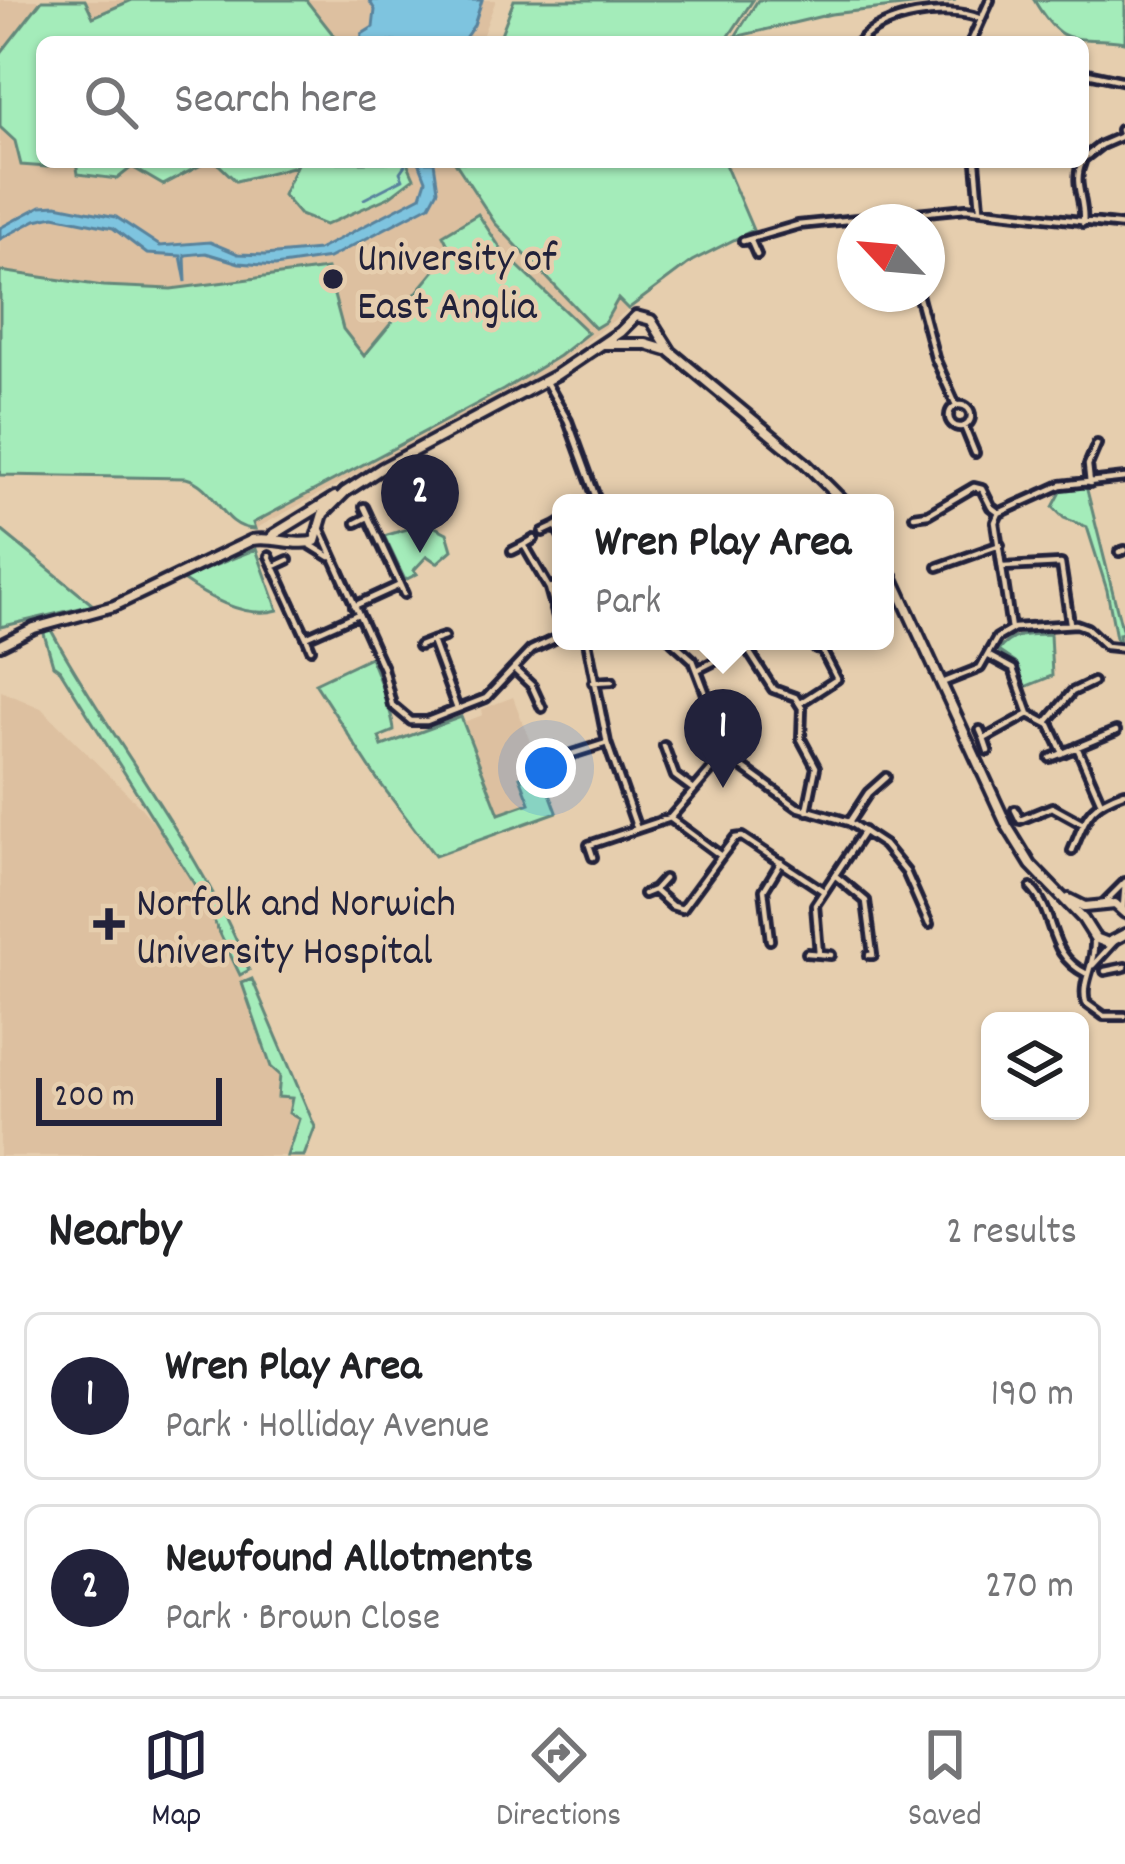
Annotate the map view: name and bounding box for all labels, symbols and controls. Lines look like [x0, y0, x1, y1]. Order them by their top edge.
search box [36, 36, 1089, 168]
icon: search [78, 69, 144, 135]
text: Search here [174, 70, 377, 134]
north arrow [837, 204, 945, 312]
place label: University of East Anglia [357, 232, 558, 340]
marker: University of East Anglia [320, 266, 346, 292]
pin: 2 [381, 454, 459, 553]
popup [552, 494, 894, 650]
text: Wren Play Area [595, 513, 851, 577]
text: Park [595, 577, 661, 632]
pin: 1 [684, 689, 762, 788]
your location [516, 738, 576, 798]
place label: Norfolk and Norwich University Hospital [136, 877, 456, 985]
marker: Norfolk and Norwich University Hospital [93, 908, 125, 940]
map controls [981, 1012, 1089, 1120]
button: layers [981, 1012, 1089, 1120]
scale bar [36, 1072, 222, 1125]
text: 200 m [54, 1075, 135, 1122]
text: Nearby [48, 1198, 181, 1270]
text: 2 results [946, 1207, 1077, 1262]
text: Wren Play Area [165, 1337, 421, 1401]
text: 1 [86, 1369, 94, 1424]
text: 190 m [991, 1369, 1074, 1424]
text: Park · Holliday Avenue [165, 1401, 489, 1456]
text: Newfound Allotments [165, 1529, 533, 1593]
text: 2 [81, 1561, 99, 1616]
text: 270 m [985, 1561, 1074, 1616]
text: Park · Brown Close [165, 1593, 440, 1648]
tab: Map [143, 1722, 209, 1841]
tab: Directions [496, 1722, 621, 1841]
tab: Saved [908, 1722, 982, 1841]

